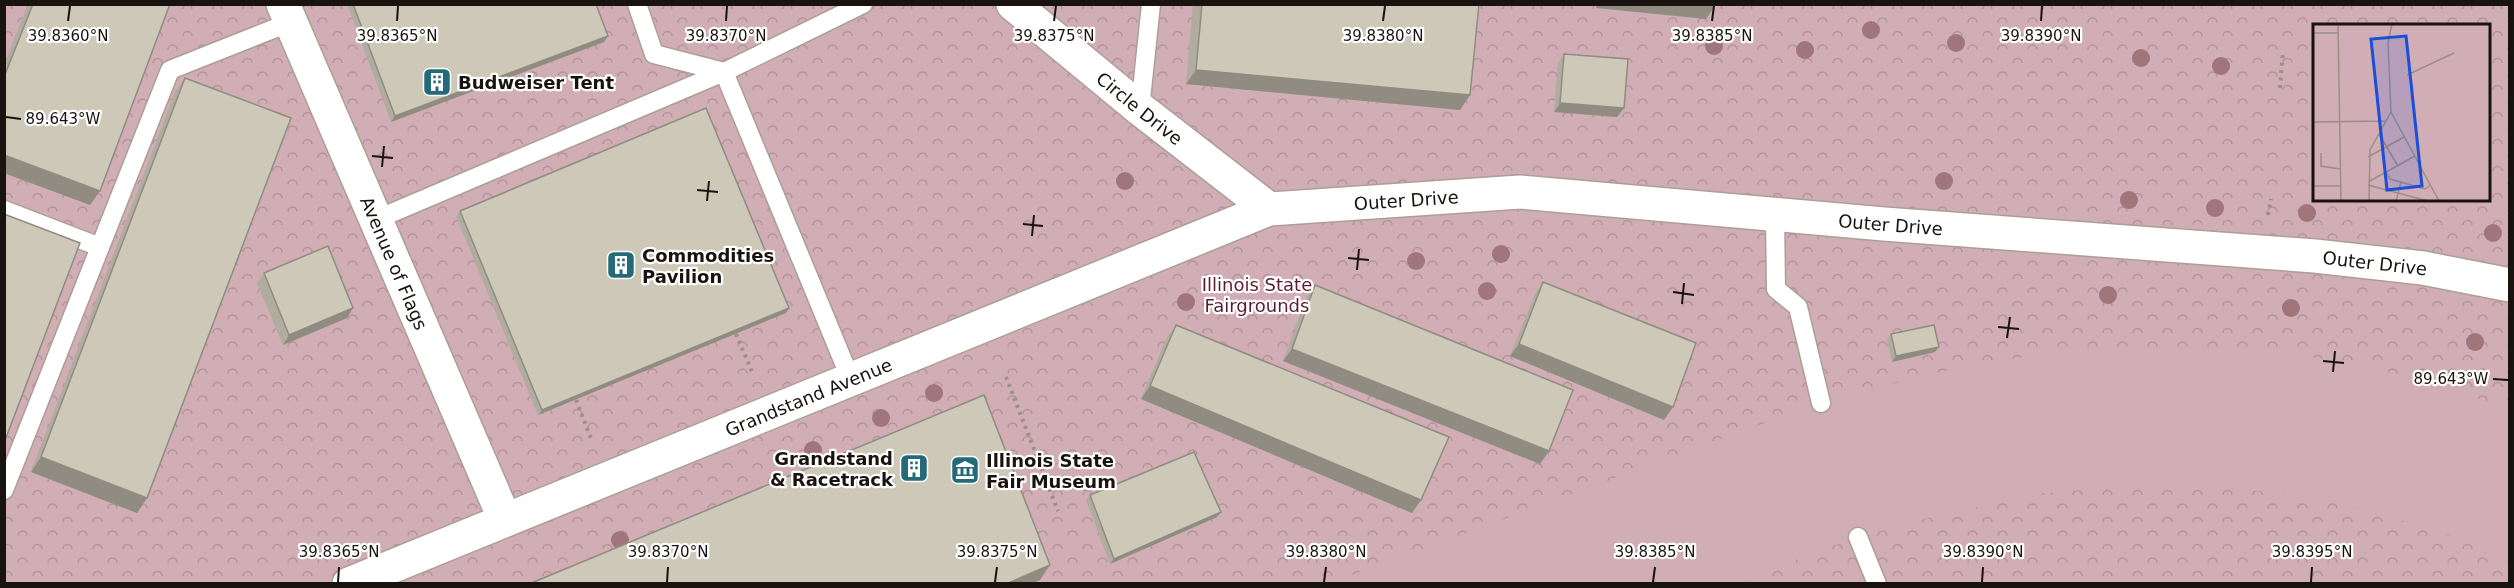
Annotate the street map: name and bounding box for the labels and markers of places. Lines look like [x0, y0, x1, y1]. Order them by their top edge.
building icon: Budweiser Tent [421, 66, 453, 98]
place label: Budweiser Tent [458, 72, 614, 93]
place label: Commodities Pavilion [642, 245, 774, 287]
building icon: Commodities Pavilion [605, 249, 637, 281]
place label: Grandstand & Racetrack [770, 448, 894, 490]
place label: Illinois State Fair Museum [986, 450, 1116, 492]
building icon: Grandstand & Racetrack [898, 452, 930, 484]
museum icon: Illinois State Fair Museum [949, 454, 981, 486]

